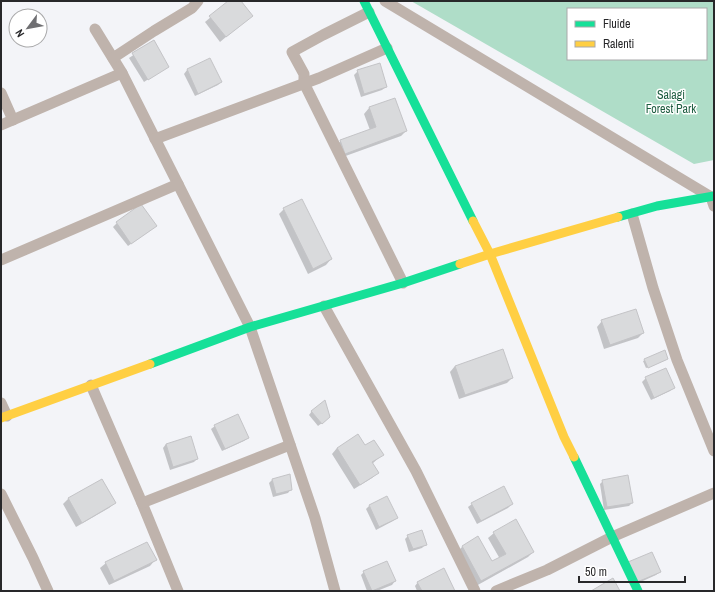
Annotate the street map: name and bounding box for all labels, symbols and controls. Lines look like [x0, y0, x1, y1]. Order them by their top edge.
north arrow [8, 8, 48, 48]
legend [567, 8, 707, 60]
text: Fluide [603, 16, 630, 32]
text: N [12, 27, 27, 40]
text: Ralenti [603, 36, 634, 52]
park label: Salagi Forest Park [646, 87, 696, 117]
scale bar [579, 558, 685, 584]
text: 50 m [585, 564, 607, 580]

